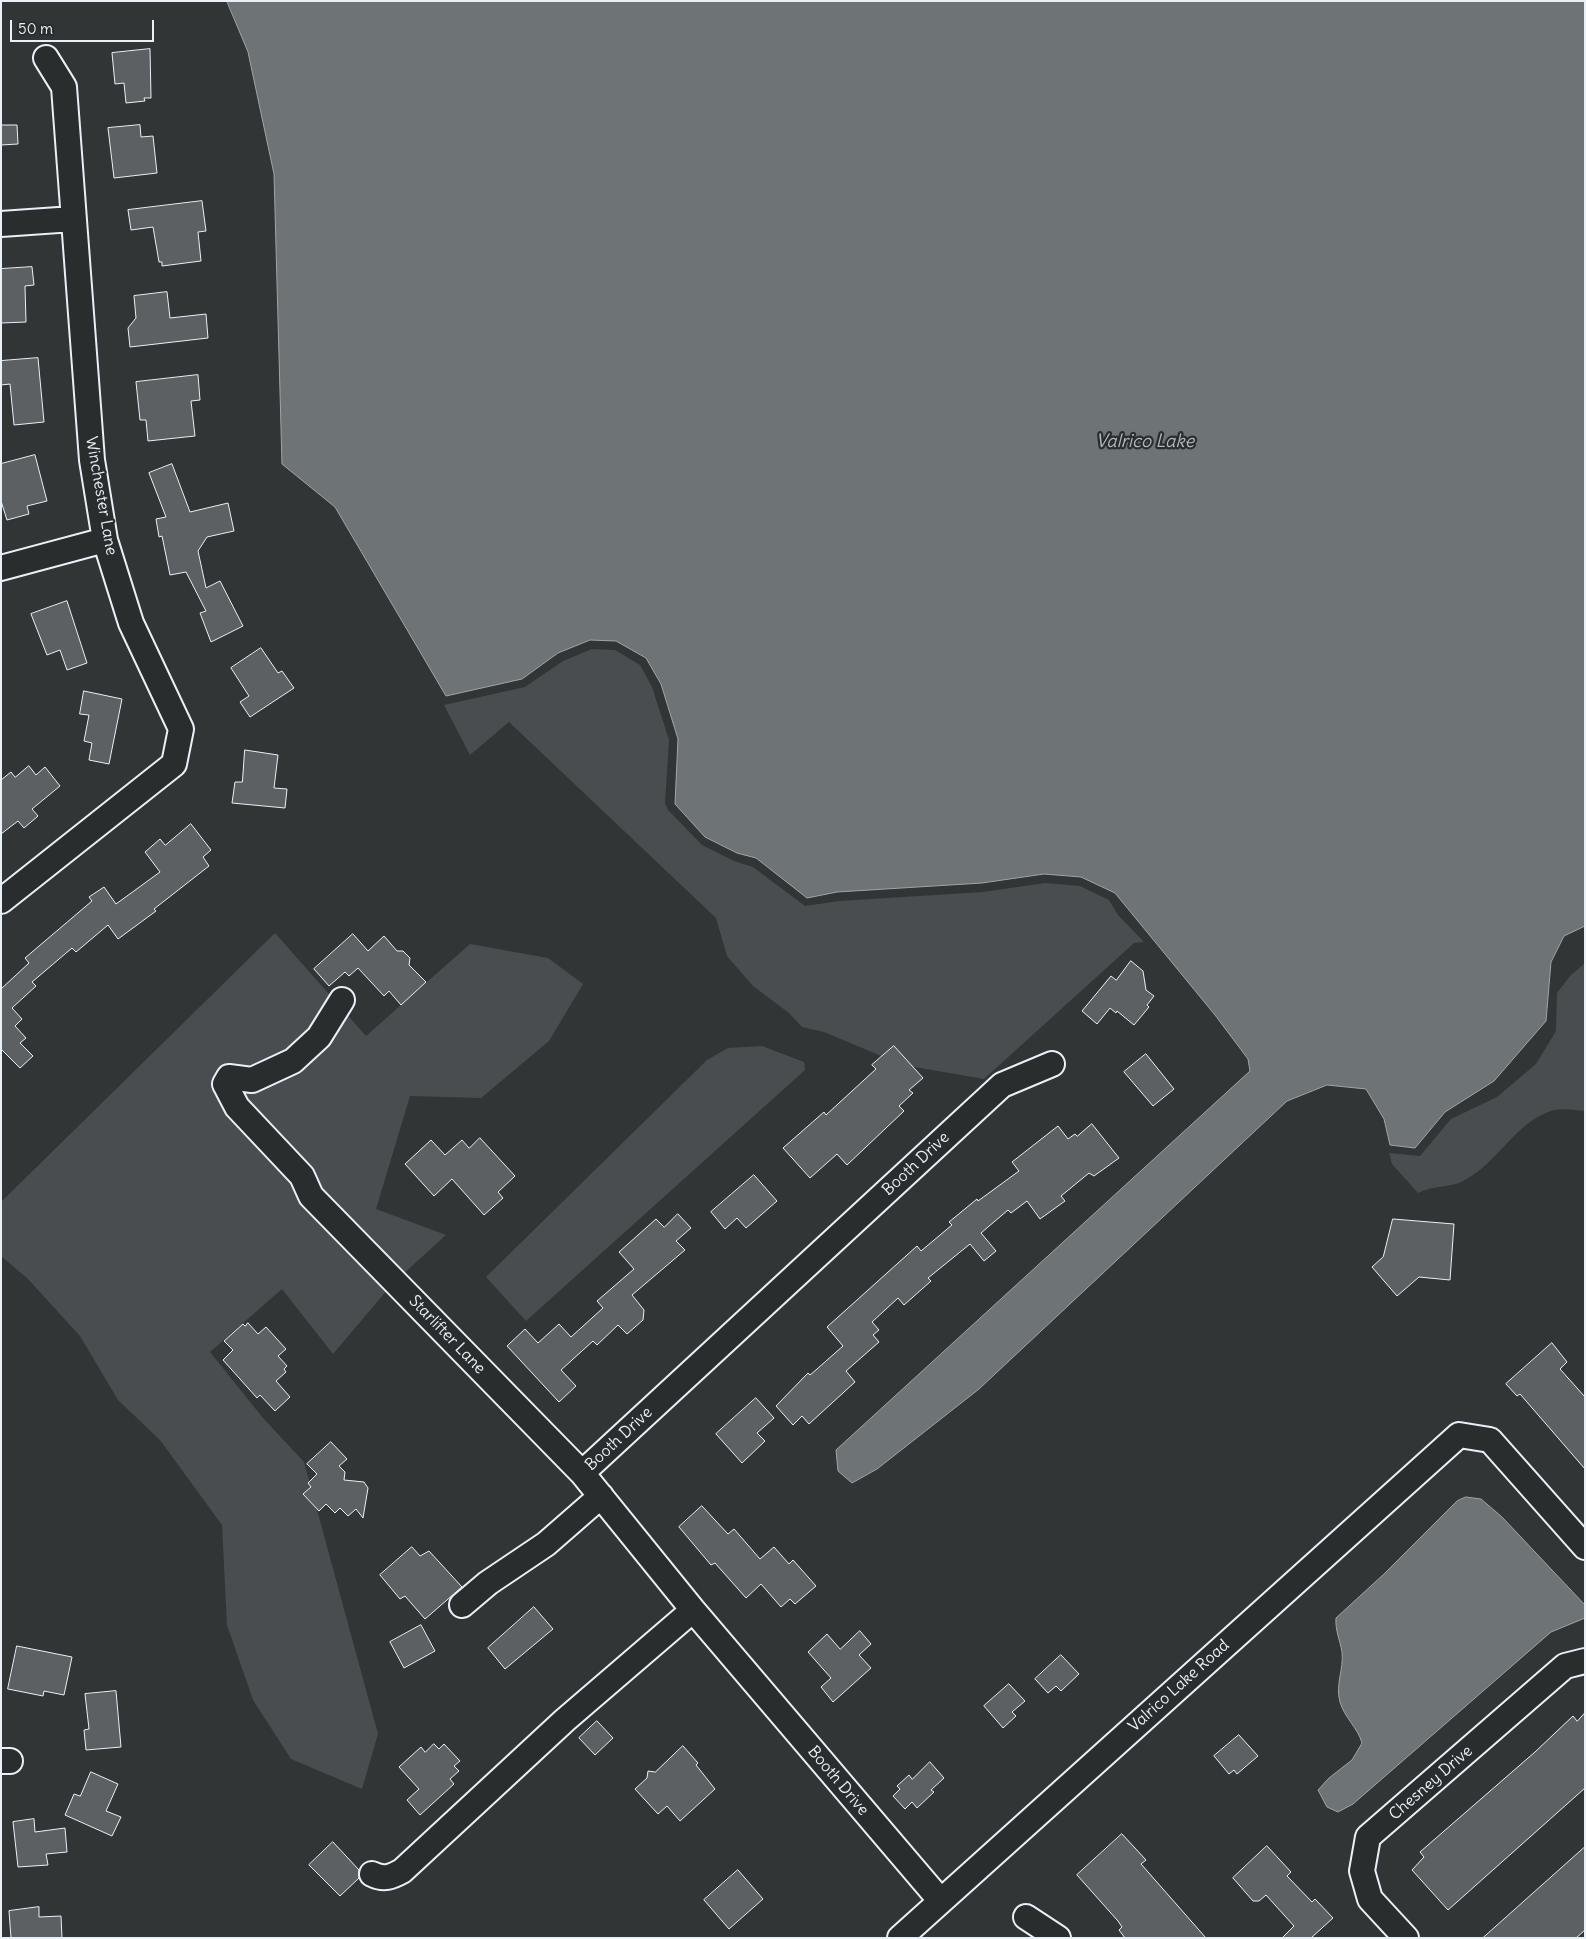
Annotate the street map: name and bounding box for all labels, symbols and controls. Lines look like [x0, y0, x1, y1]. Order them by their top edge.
scale bar [12, 10, 156, 42]
text: 50 m [18, 19, 53, 38]
water label: Valrico Lake [1096, 431, 1194, 453]
street label: Winchester Lane [81, 435, 121, 557]
street label: Booth Drive [879, 1128, 953, 1200]
street label: Starlifter Lane [405, 1292, 489, 1378]
street label: Booth Drive [582, 1403, 656, 1475]
street label: Valrico Lake Road [1125, 1636, 1233, 1736]
street label: Booth Drive [803, 1742, 873, 1820]
street label: Chesney Drive [1385, 1742, 1477, 1824]

